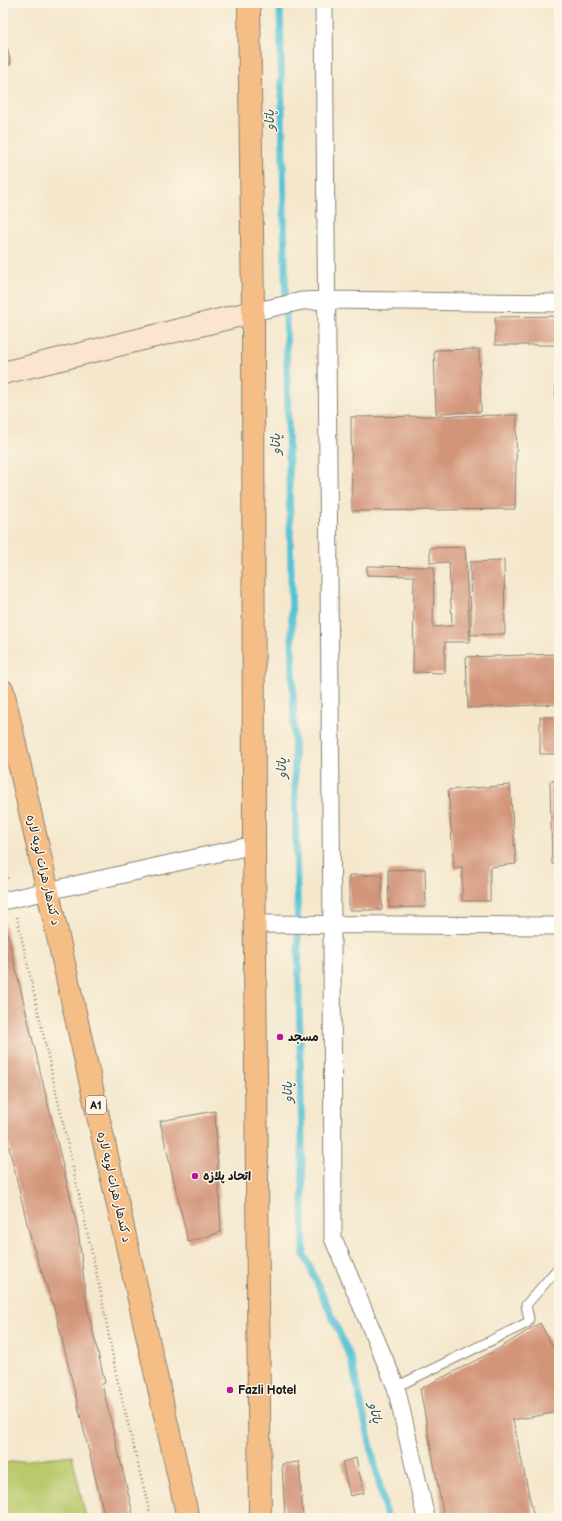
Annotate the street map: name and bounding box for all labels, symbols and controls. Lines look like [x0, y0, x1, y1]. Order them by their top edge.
water label: پاتاو [262, 108, 278, 132]
water label: پاتاو [268, 432, 284, 456]
water label: پاتاو [274, 756, 290, 780]
street label: د کندهار هرات لویه لاره [23, 813, 63, 927]
place label: مسجد [288, 1030, 319, 1045]
marker: مسجد [275, 1032, 285, 1042]
water label: پاتاو [280, 1080, 296, 1104]
road number: A1 [86, 1096, 106, 1114]
street label: د کندهار هرات لویه لاره [94, 1130, 134, 1244]
place label: اتحاد پلازه [203, 1169, 251, 1184]
marker: اتحاد پلازه [190, 1171, 200, 1181]
place label: Fazli Hotel [238, 1383, 296, 1398]
marker: Fazli Hotel [225, 1385, 235, 1395]
water label: پاتاو [364, 1399, 385, 1426]

